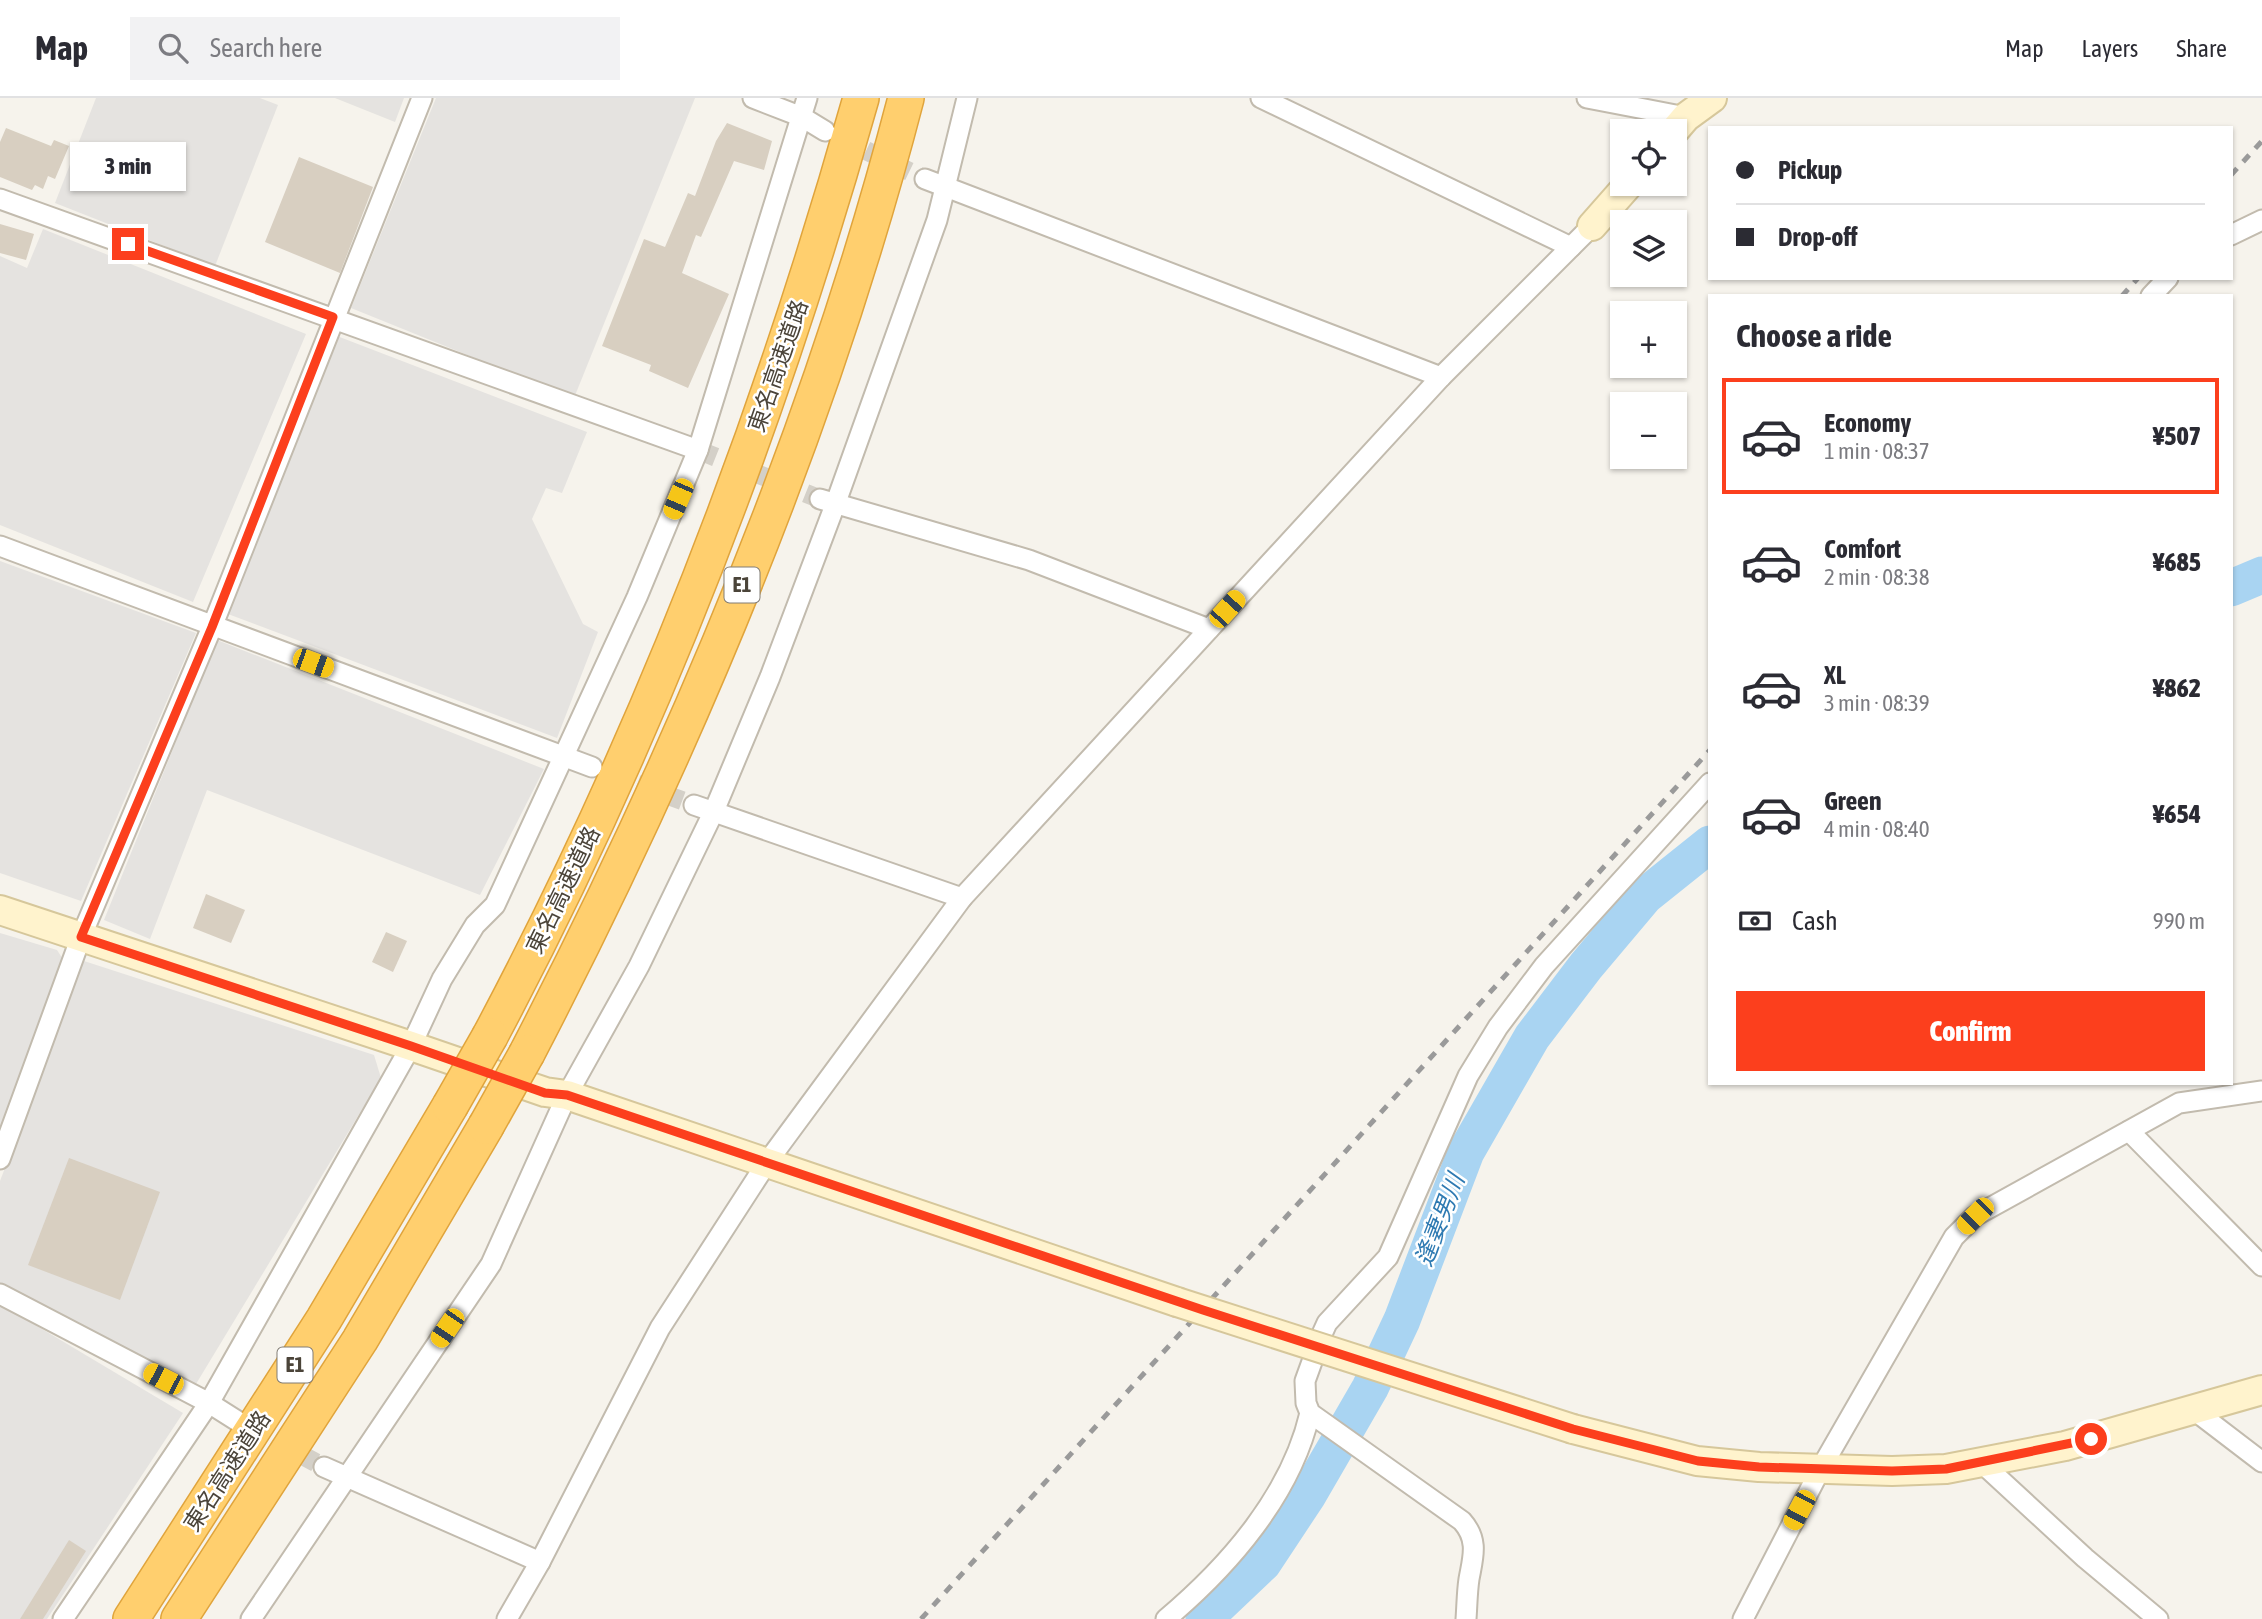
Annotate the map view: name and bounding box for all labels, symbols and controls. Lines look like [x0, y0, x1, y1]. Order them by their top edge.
search box [130, 17, 620, 80]
text: Map [35, 29, 88, 67]
icon: search [154, 29, 192, 67]
text: Search here [210, 33, 322, 63]
text: Map [2005, 35, 2044, 62]
text: Layers [2082, 35, 2138, 62]
text: Share [2176, 35, 2227, 62]
map controls [1610, 119, 1687, 469]
button: locate [1610, 119, 1687, 196]
callout: 3 min [70, 142, 186, 192]
text: 3 min [105, 153, 151, 179]
text: Pickup [1778, 155, 1842, 185]
button: layers [1610, 210, 1687, 287]
text: Drop-off [1778, 222, 1858, 252]
route end [112, 228, 144, 260]
street label: 東名高速道路 [743, 297, 813, 435]
button: + [1610, 301, 1687, 378]
text: Choose a ride [1736, 317, 1892, 354]
button: − [1610, 392, 1687, 469]
icon: car [1740, 405, 1803, 468]
text: Economy [1824, 408, 1911, 438]
text: ¥507 [2153, 421, 2201, 451]
text: 1 min · 08:37 [1824, 438, 1930, 464]
car [661, 476, 696, 522]
icon: car [1740, 531, 1803, 594]
text: Comfort [1824, 534, 1901, 564]
text: ¥685 [2153, 547, 2201, 577]
text: 2 min · 08:38 [1824, 564, 1930, 590]
road number: E1 [724, 568, 760, 602]
car [1206, 586, 1249, 632]
car [290, 646, 337, 680]
icon: car [1740, 657, 1803, 720]
text: XL [1824, 660, 1846, 690]
text: ¥862 [2153, 673, 2201, 703]
text: 3 min · 08:39 [1824, 690, 1930, 716]
icon: car [1740, 783, 1803, 846]
text: Green [1824, 786, 1882, 816]
text: ¥654 [2153, 799, 2201, 829]
text: 4 min · 08:40 [1824, 816, 1930, 842]
street label: 東名高速道路 [521, 822, 605, 958]
icon: cash [1736, 902, 1774, 940]
text: Cash [1792, 906, 1838, 936]
text: 990 m [2153, 908, 2205, 934]
button: Confirm [1736, 991, 2205, 1071]
water label: 逢妻男川 [1410, 1167, 1470, 1269]
car [1953, 1194, 1998, 1238]
car [427, 1305, 468, 1351]
road number: E1 [278, 1348, 312, 1382]
car [140, 1360, 187, 1398]
street label: 東名高速道路 [179, 1406, 275, 1536]
route start [2075, 1423, 2107, 1455]
car [1780, 1487, 1819, 1533]

